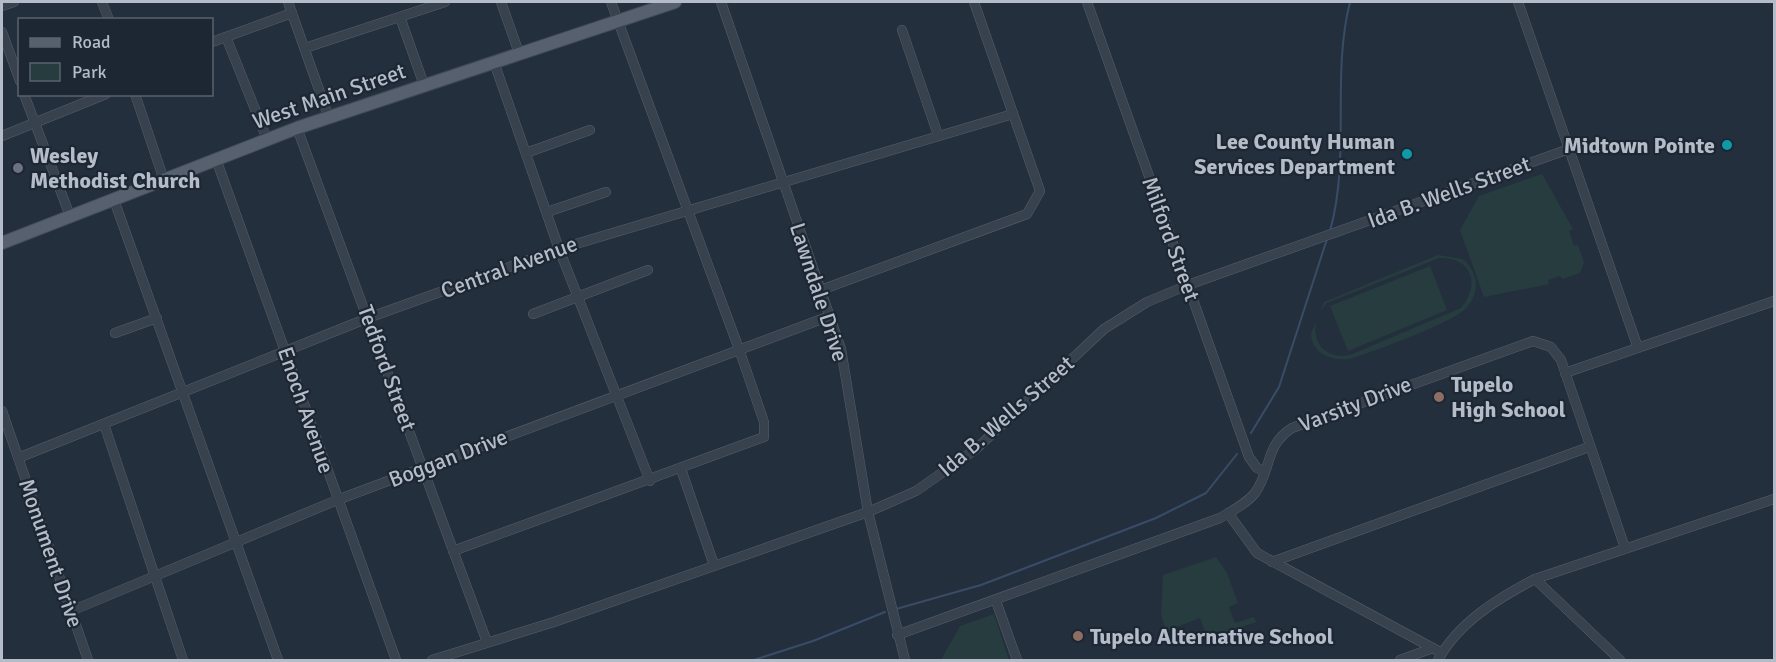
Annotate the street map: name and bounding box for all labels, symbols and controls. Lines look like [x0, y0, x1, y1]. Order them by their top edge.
legend [18, 18, 213, 96]
text: Road [72, 31, 111, 53]
street label: West Main Street [249, 57, 409, 135]
text: Park [72, 61, 107, 83]
place label: Lee County Human Services Department [1194, 128, 1395, 180]
place label: Midtown Pointe [1564, 132, 1715, 159]
marker: Midtown Pointe [1720, 138, 1734, 152]
place label: Wesley Methodist Church [30, 142, 200, 194]
marker: Lee County Human Services Department [1400, 147, 1414, 161]
street label: Ida B. Wells Street [1364, 150, 1534, 234]
marker: Wesley Methodist Church [11, 161, 25, 175]
street label: Milford Street [1136, 173, 1206, 305]
street label: Lawndale Drive [784, 219, 854, 365]
street label: Central Avenue [437, 230, 581, 304]
street label: Tedford Street [352, 301, 422, 435]
street label: Enoch Avenue [272, 343, 340, 477]
street label: Ida B. Wells Street [932, 349, 1080, 482]
street label: Varsity Drive [1295, 370, 1415, 438]
place label: Tupelo High School [1451, 371, 1566, 423]
marker: Tupelo High School [1432, 390, 1446, 404]
street label: Boggan Drive [385, 423, 511, 493]
street label: Monument Drive [13, 475, 89, 631]
place label: Tupelo Alternative School [1090, 623, 1334, 650]
marker: Tupelo Alternative School [1071, 629, 1085, 643]

